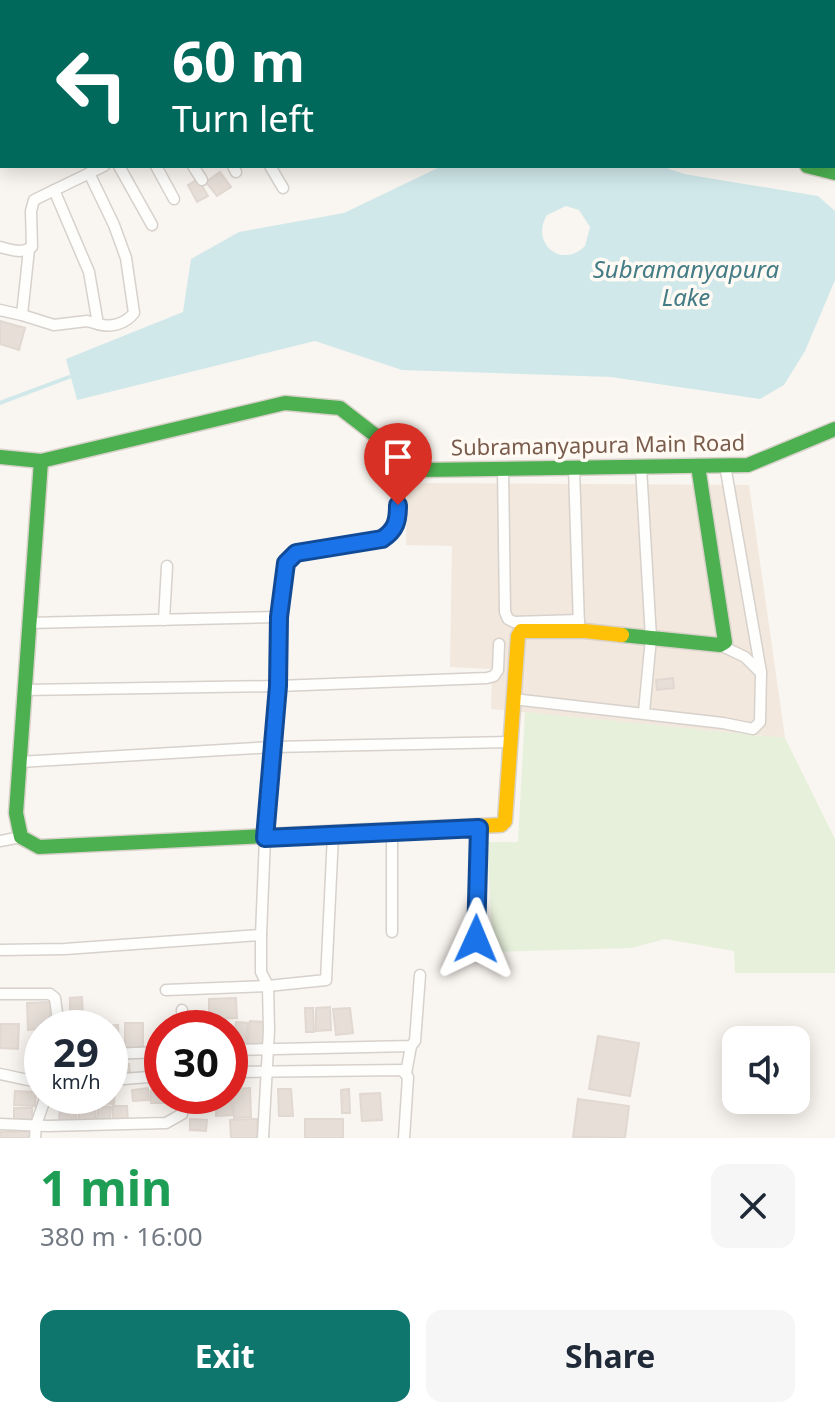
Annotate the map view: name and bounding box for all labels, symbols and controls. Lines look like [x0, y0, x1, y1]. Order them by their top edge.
text: 60 m [172, 22, 305, 98]
icon: left [40, 32, 144, 136]
text: Turn left [172, 94, 314, 143]
water label: Subramanyapura Lake [593, 252, 780, 313]
pin [364, 423, 432, 505]
street label: Subramanyapura Main Road [451, 426, 745, 462]
icon: arrive [376, 435, 420, 479]
position arrow [434, 897, 518, 981]
speed limit sign: 30 [144, 1010, 248, 1114]
text: 29 [53, 1024, 99, 1079]
map controls [722, 1026, 810, 1114]
button: sound [722, 1026, 810, 1114]
text: km/h [51, 1068, 101, 1095]
text: 1 min [40, 1155, 172, 1220]
button: close [711, 1164, 795, 1248]
text: 380 m · 16:00 [40, 1218, 203, 1254]
button: Exit [40, 1310, 410, 1402]
button: Share [426, 1310, 795, 1402]

